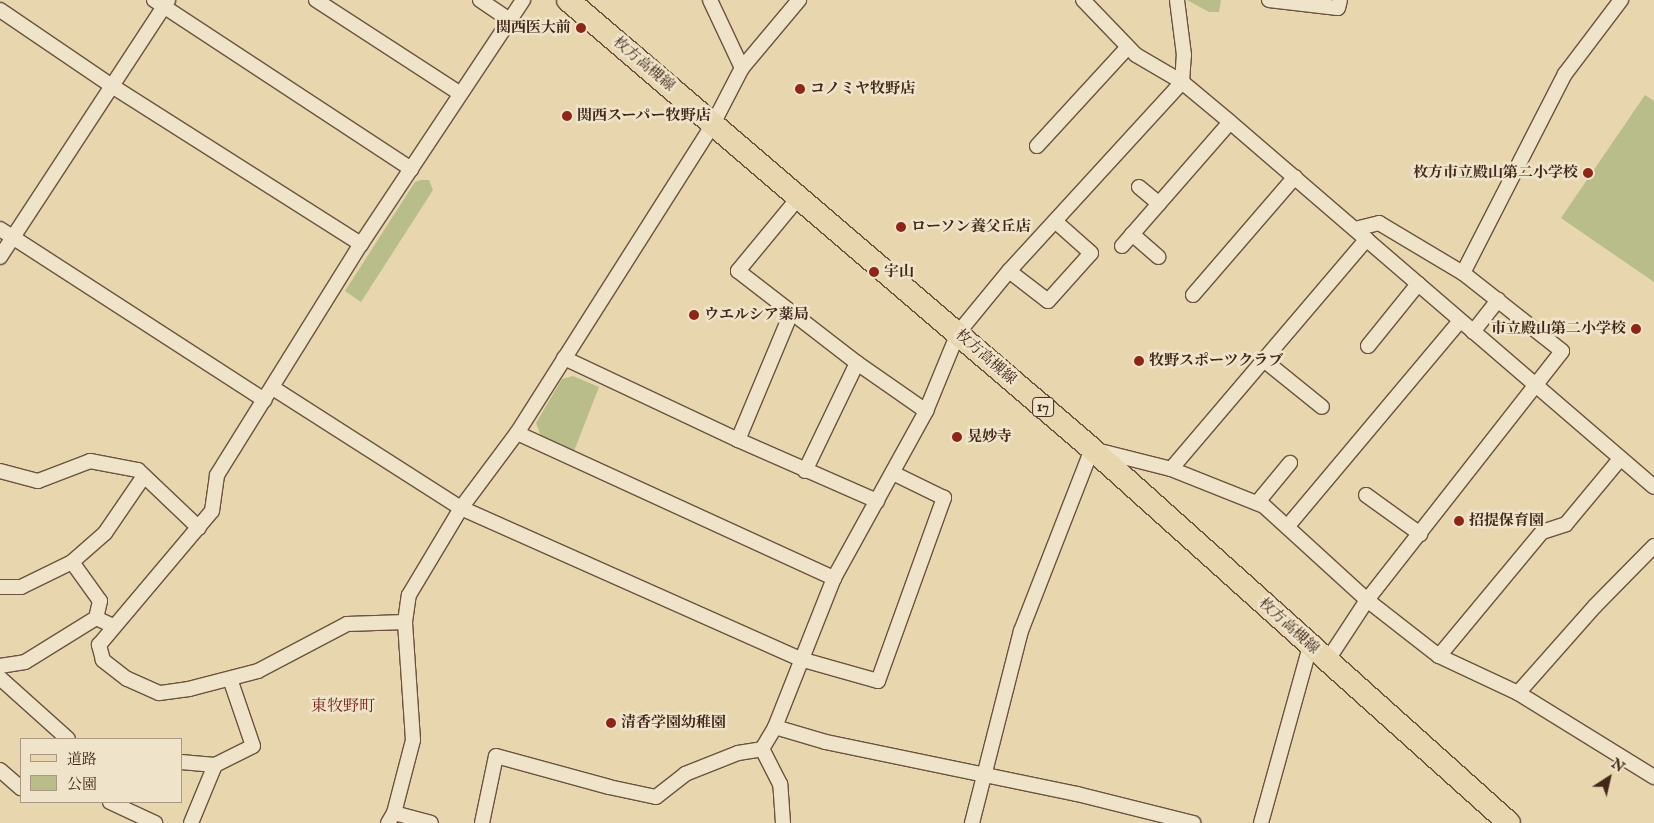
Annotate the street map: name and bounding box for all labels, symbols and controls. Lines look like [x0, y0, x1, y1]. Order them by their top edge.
place label: 関西医大前 [496, 19, 571, 37]
marker: 関西医大前 [575, 22, 587, 34]
street label: 枚方高槻線 [609, 33, 679, 95]
place label: コノミヤ牧野店 [810, 80, 915, 98]
marker: コノミヤ牧野店 [794, 83, 806, 95]
place label: 関西スーパー牧野店 [577, 107, 711, 125]
marker: 関西スーパー牧野店 [561, 110, 573, 122]
place label: 枚方市立殿山第二小学校 [1413, 164, 1578, 182]
marker: 枚方市立殿山第二小学校 [1582, 167, 1594, 179]
place label: ローソン養父丘店 [911, 218, 1031, 236]
marker: ローソン養父丘店 [895, 221, 907, 233]
place label: 宇山 [884, 263, 914, 281]
marker: 宇山 [868, 266, 880, 278]
place label: ウエルシア薬局 [704, 306, 809, 324]
marker: ウエルシア薬局 [688, 309, 700, 321]
place label: 市立殿山第二小学校 [1491, 320, 1626, 338]
marker: 市立殿山第二小学校 [1630, 323, 1642, 335]
street label: 枚方高槻線 [952, 326, 1020, 388]
place label: 牧野スポーツクラブ [1149, 352, 1284, 370]
marker: 牧野スポーツクラブ [1133, 355, 1145, 367]
road number: 17 [1032, 396, 1054, 418]
place label: 晃妙寺 [967, 428, 1012, 446]
marker: 晃妙寺 [951, 431, 963, 443]
place label: 招提保育園 [1469, 512, 1544, 530]
marker: 招提保育園 [1453, 515, 1465, 527]
street label: 枚方高槻線 [1255, 594, 1323, 658]
district label: 東牧野町 [311, 697, 375, 717]
place label: 清香学園幼稚園 [621, 714, 726, 732]
marker: 清香学園幼稚園 [605, 717, 617, 729]
legend [20, 738, 182, 803]
text: 道路 [67, 750, 97, 769]
north arrow [1584, 753, 1634, 803]
text: N [1607, 755, 1628, 777]
text: 公園 [67, 775, 97, 794]

